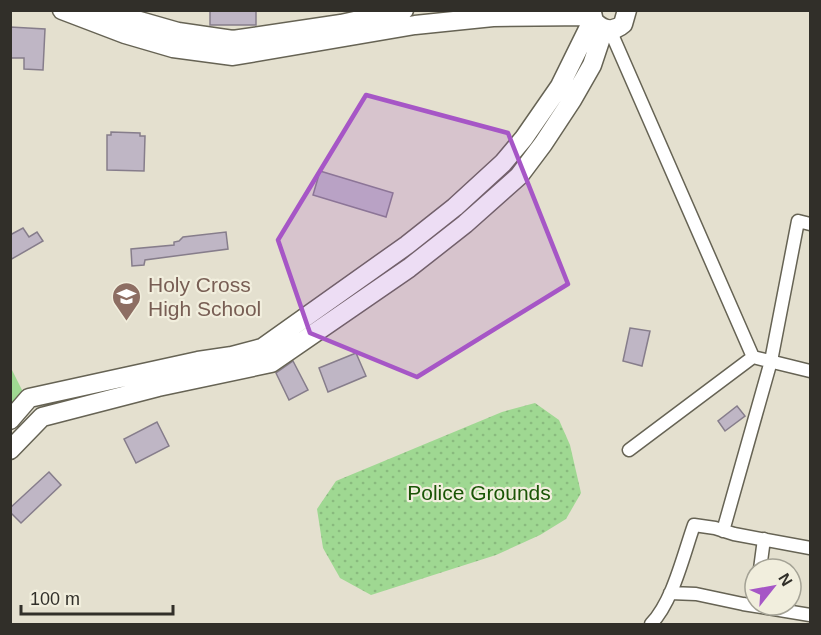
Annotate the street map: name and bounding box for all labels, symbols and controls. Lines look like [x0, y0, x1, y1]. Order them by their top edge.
place label: Holy Cross High School [148, 273, 261, 320]
school or university icon: Holy Cross High School [111, 280, 143, 322]
park label: Police Grounds [407, 481, 551, 504]
north arrow [743, 557, 803, 617]
text: N [775, 570, 796, 589]
scale bar [21, 578, 172, 616]
text: 100 m [30, 589, 80, 609]

